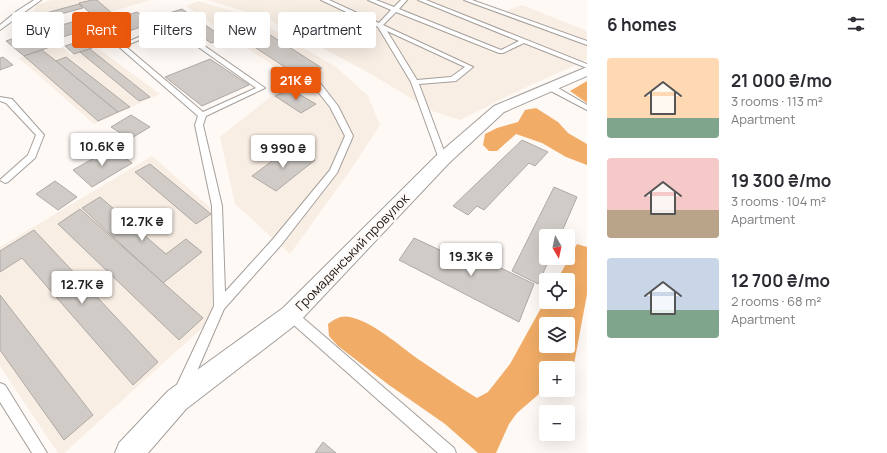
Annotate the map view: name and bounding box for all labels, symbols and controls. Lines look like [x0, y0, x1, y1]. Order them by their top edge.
chip: Buy [12, 12, 64, 48]
chip: Rent [72, 12, 131, 48]
chip: Filters [139, 12, 206, 48]
chip: New [214, 12, 270, 48]
chip: Apartment [278, 12, 376, 48]
text: 6 homes [607, 13, 677, 36]
icon: filters [845, 13, 867, 35]
pin: 21K ₴ [268, 67, 324, 101]
text: 21 000 ₴/mo [731, 69, 832, 92]
text: 21K ₴ [280, 71, 312, 89]
icon: home [639, 74, 687, 122]
text: 3 rooms · 113 m² [731, 92, 823, 110]
text: Apartment [731, 110, 795, 128]
pin: 10.6K ₴ [65, 133, 139, 167]
pin: 9 990 ₴ [246, 135, 320, 169]
text: 10.6K ₴ [79, 137, 125, 155]
text: 9 990 ₴ [260, 139, 306, 157]
text: 19 300 ₴/mo [731, 169, 831, 192]
icon: home [639, 174, 687, 222]
street label: Громадянський провулок [291, 189, 413, 315]
text: 3 rooms · 104 m² [731, 192, 826, 210]
pin: 12.7K ₴ [105, 208, 179, 242]
text: Apartment [731, 210, 795, 228]
text: 12.7K ₴ [120, 212, 164, 230]
north arrow [539, 229, 575, 265]
map controls [539, 229, 575, 441]
pin: 19.3K ₴ [434, 243, 508, 277]
text: 19.3K ₴ [449, 247, 493, 265]
text: 12 700 ₴/mo [731, 269, 830, 292]
pin: 12.7K ₴ [45, 271, 119, 305]
button: locate [539, 273, 575, 309]
icon: home [639, 274, 687, 322]
text: 12.7K ₴ [60, 275, 104, 293]
text: 2 rooms · 68 m² [731, 292, 821, 310]
text: Apartment [731, 310, 795, 328]
button: layers [539, 317, 575, 353]
button: + [539, 361, 575, 397]
button: − [539, 405, 575, 441]

